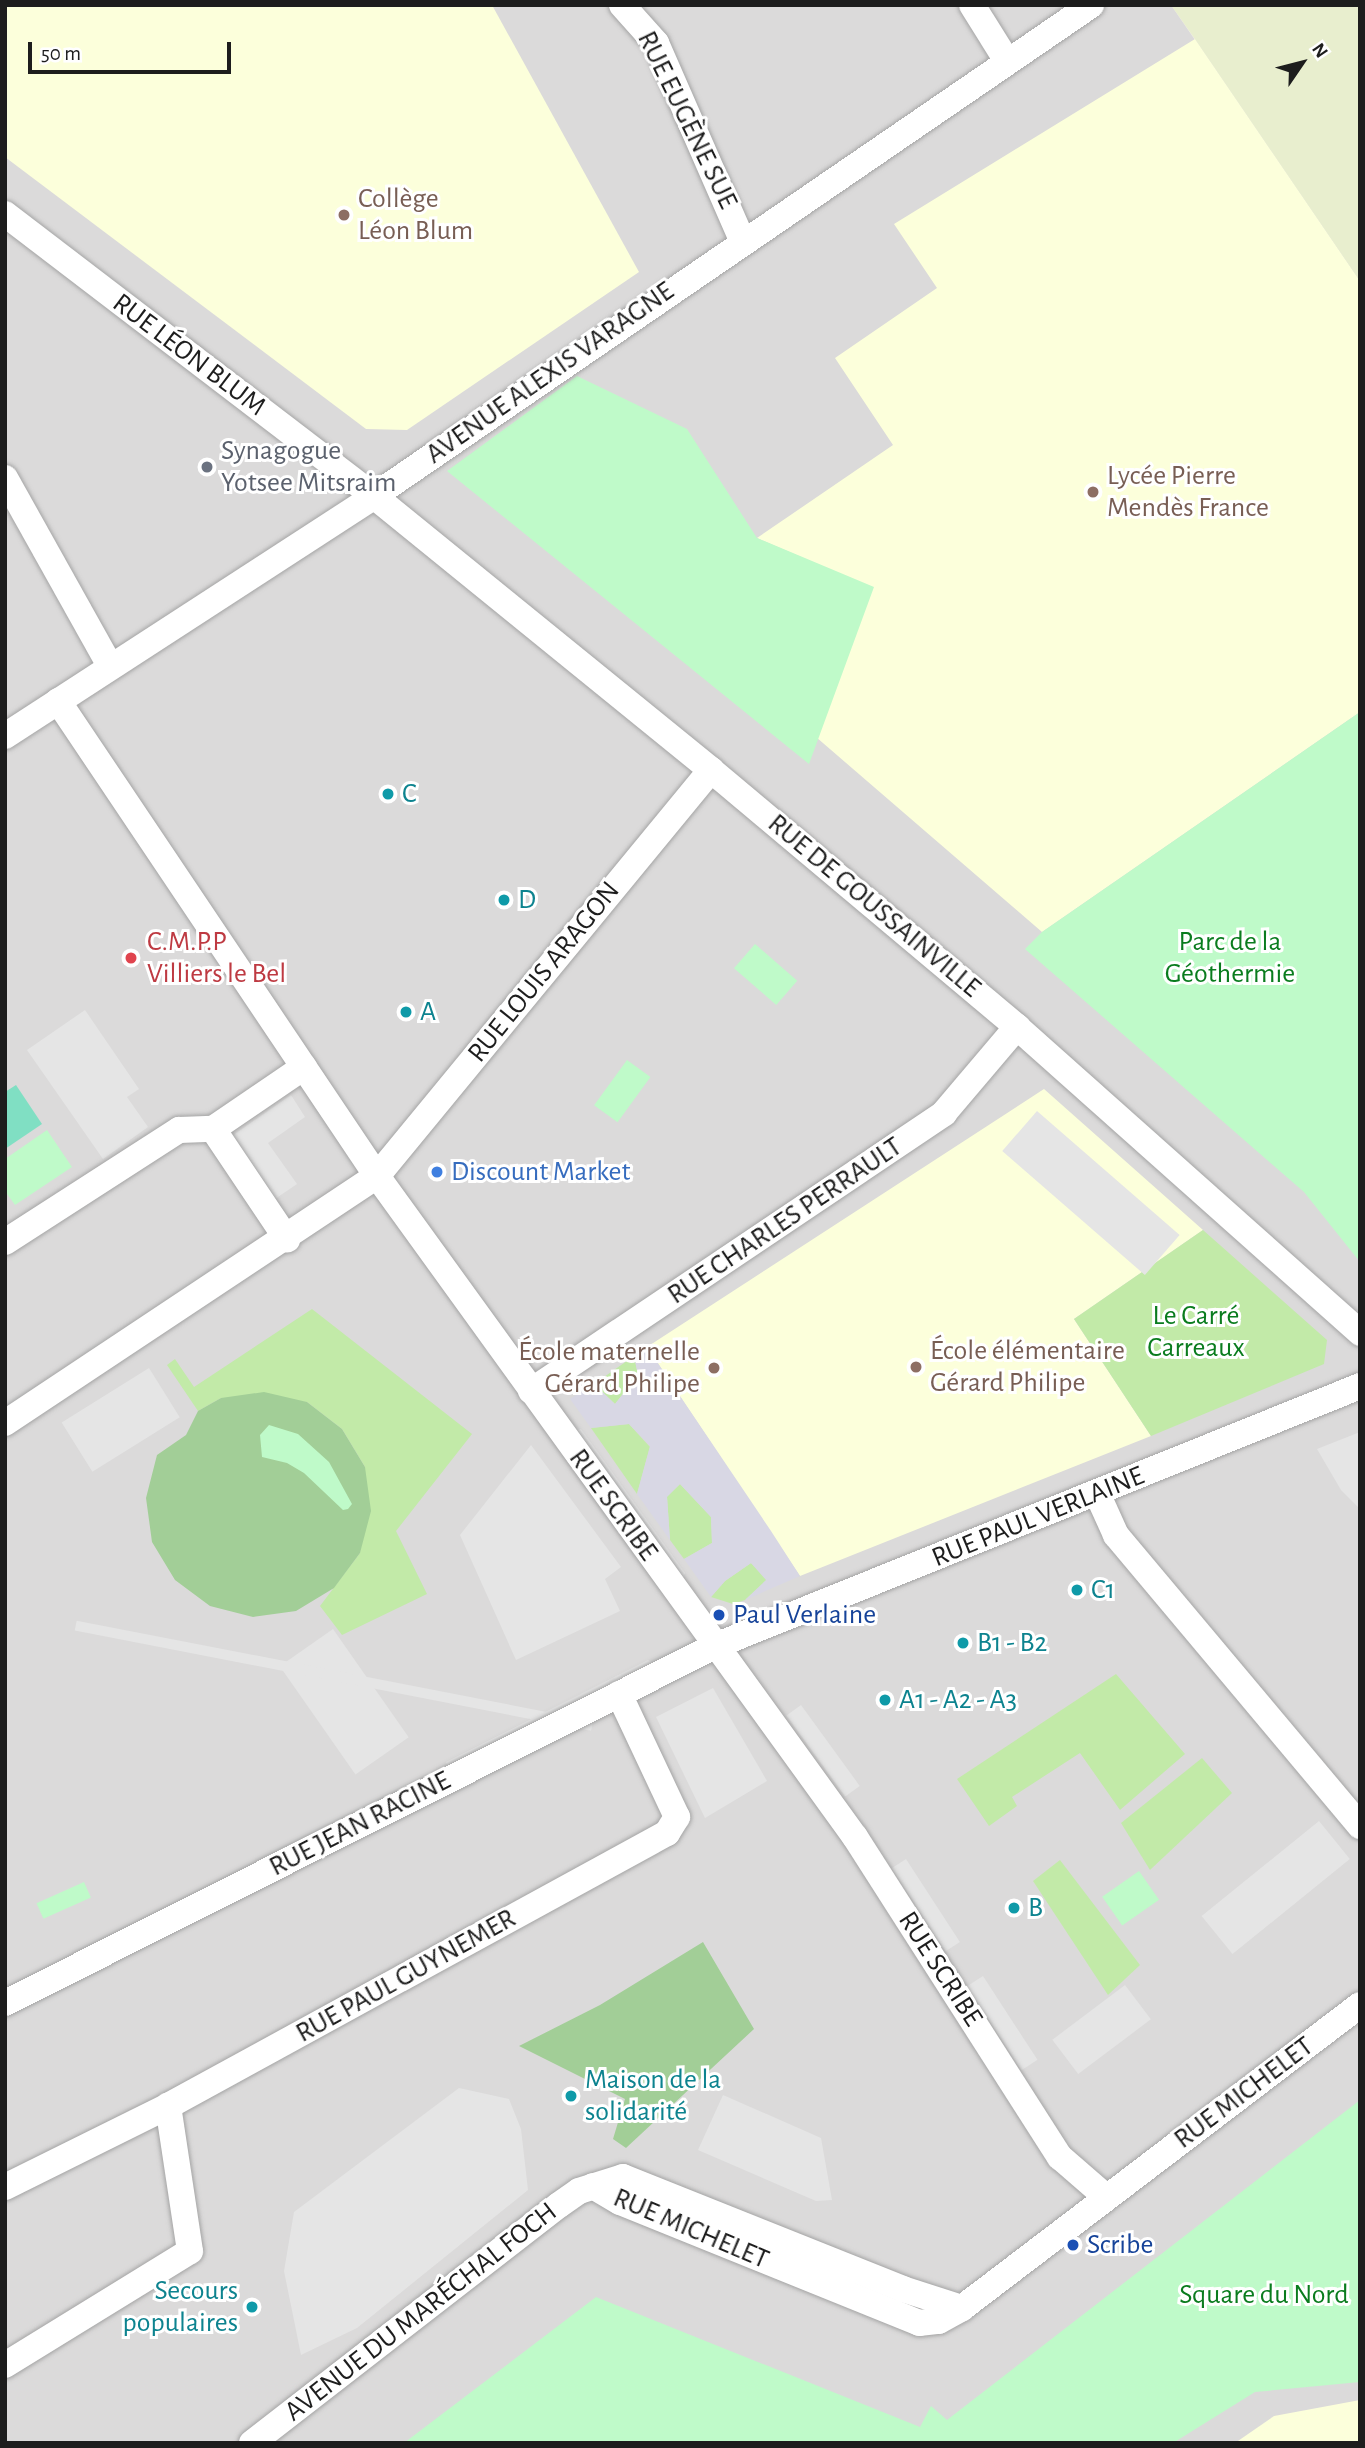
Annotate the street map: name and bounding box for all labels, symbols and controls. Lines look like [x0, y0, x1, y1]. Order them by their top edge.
street label: RUE EUGÈNE SUE [630, 26, 744, 214]
scale bar [32, 28, 234, 72]
north arrow [1267, 28, 1337, 98]
text: N [1308, 40, 1331, 62]
text: 50 m [41, 43, 81, 64]
place label: Collège Léon Blum [358, 182, 473, 248]
marker: Collège Léon Blum [336, 207, 352, 223]
street label: AVENUE ALEXIS VARAGNE [420, 275, 680, 471]
street label: RUE LÉON BLUM [106, 286, 272, 424]
place label: Synagogue Yotsee Mitsraim [221, 434, 397, 500]
marker: Synagogue Yotsee Mitsraim [199, 459, 215, 475]
place label: Lycée Pierre Mendès France [1107, 459, 1269, 525]
marker: Lycée Pierre Mendès France [1085, 484, 1101, 500]
place label: C [402, 777, 417, 811]
marker: C [380, 786, 396, 802]
street label: RUE DE GOUSSAINVILLE [761, 807, 987, 1005]
street label: RUE LOUIS ARAGON [461, 875, 627, 1069]
place label: D [518, 883, 536, 917]
marker: D [496, 892, 512, 908]
place label: C.M.P.P Villiers le Bel [147, 925, 286, 991]
park label: Parc de la Géothermie [1165, 925, 1295, 991]
marker: C.M.P.P Villiers le Bel [121, 948, 141, 968]
place label: A [420, 995, 436, 1029]
marker: A [398, 1004, 414, 1020]
street label: RUE CHARLES PERRAULT [661, 1130, 909, 1312]
place label: Discount Market [451, 1155, 630, 1189]
marker: Discount Market [429, 1164, 445, 1180]
park label: Le Carré Carreaux [1147, 1299, 1245, 1365]
place label: École élémentaire Gérard Philipe [930, 1334, 1125, 1400]
place label: École maternelle Gérard Philipe [518, 1335, 700, 1401]
marker: École élémentaire Gérard Philipe [908, 1359, 924, 1375]
marker: École maternelle Gérard Philipe [706, 1360, 722, 1376]
street label: RUE SCRIBE [561, 1443, 665, 1567]
street label: RUE PAUL VERLAINE [927, 1459, 1149, 1575]
place label: C1 [1091, 1573, 1115, 1607]
marker: C1 [1069, 1582, 1085, 1598]
place label: Paul Verlaine [733, 1598, 876, 1632]
marker: Paul Verlaine [711, 1607, 727, 1623]
place label: B1 - B2 [977, 1626, 1047, 1660]
marker: B1 - B2 [955, 1635, 971, 1651]
place label: A1 - A2 - A3 [899, 1683, 1017, 1717]
marker: A1 - A2 - A3 [877, 1692, 893, 1708]
street label: RUE JEAN RACINE [264, 1764, 456, 1884]
place label: B [1028, 1891, 1043, 1925]
marker: B [1006, 1900, 1022, 1916]
street label: RUE PAUL GUYNEMER [290, 1902, 522, 2050]
street label: RUE SCRIBE [891, 1905, 989, 2033]
street label: RUE MICHELET [1168, 2030, 1320, 2156]
place label: Maison de la solidarité [585, 2063, 721, 2129]
marker: Maison de la solidarité [563, 2088, 579, 2104]
street label: RUE MICHELET [608, 2181, 774, 2277]
street label: AVENUE DU MARÉCHAL FOCH [278, 2195, 564, 2429]
place label: Scribe [1087, 2228, 1153, 2262]
marker: Scribe [1065, 2237, 1081, 2253]
place label: Secours populaires [123, 2274, 238, 2340]
park label: Square du Nord [1179, 2278, 1349, 2312]
marker: Secours populaires [244, 2299, 260, 2315]

